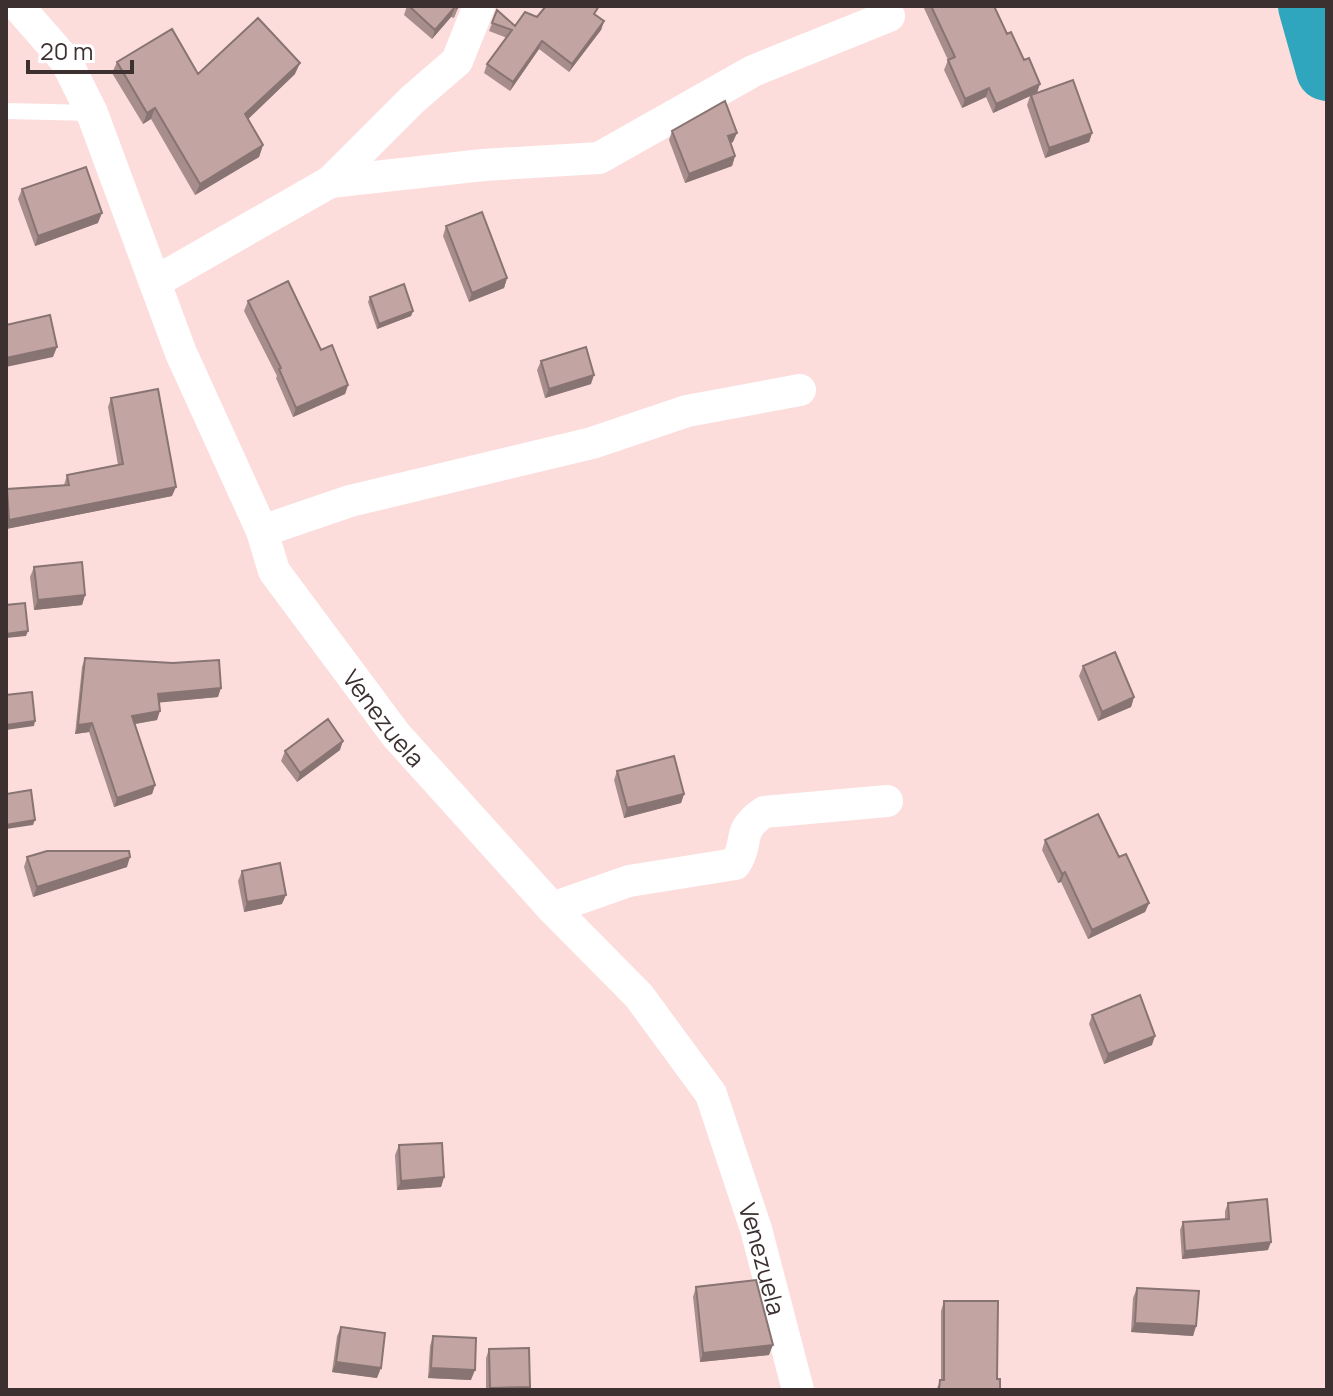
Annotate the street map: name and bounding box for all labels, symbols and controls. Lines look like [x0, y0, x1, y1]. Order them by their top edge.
scale bar [28, 24, 132, 74]
text: 20 m [40, 34, 93, 67]
street label: Venezuela [336, 662, 433, 773]
street label: Venezuela [732, 1198, 794, 1318]

